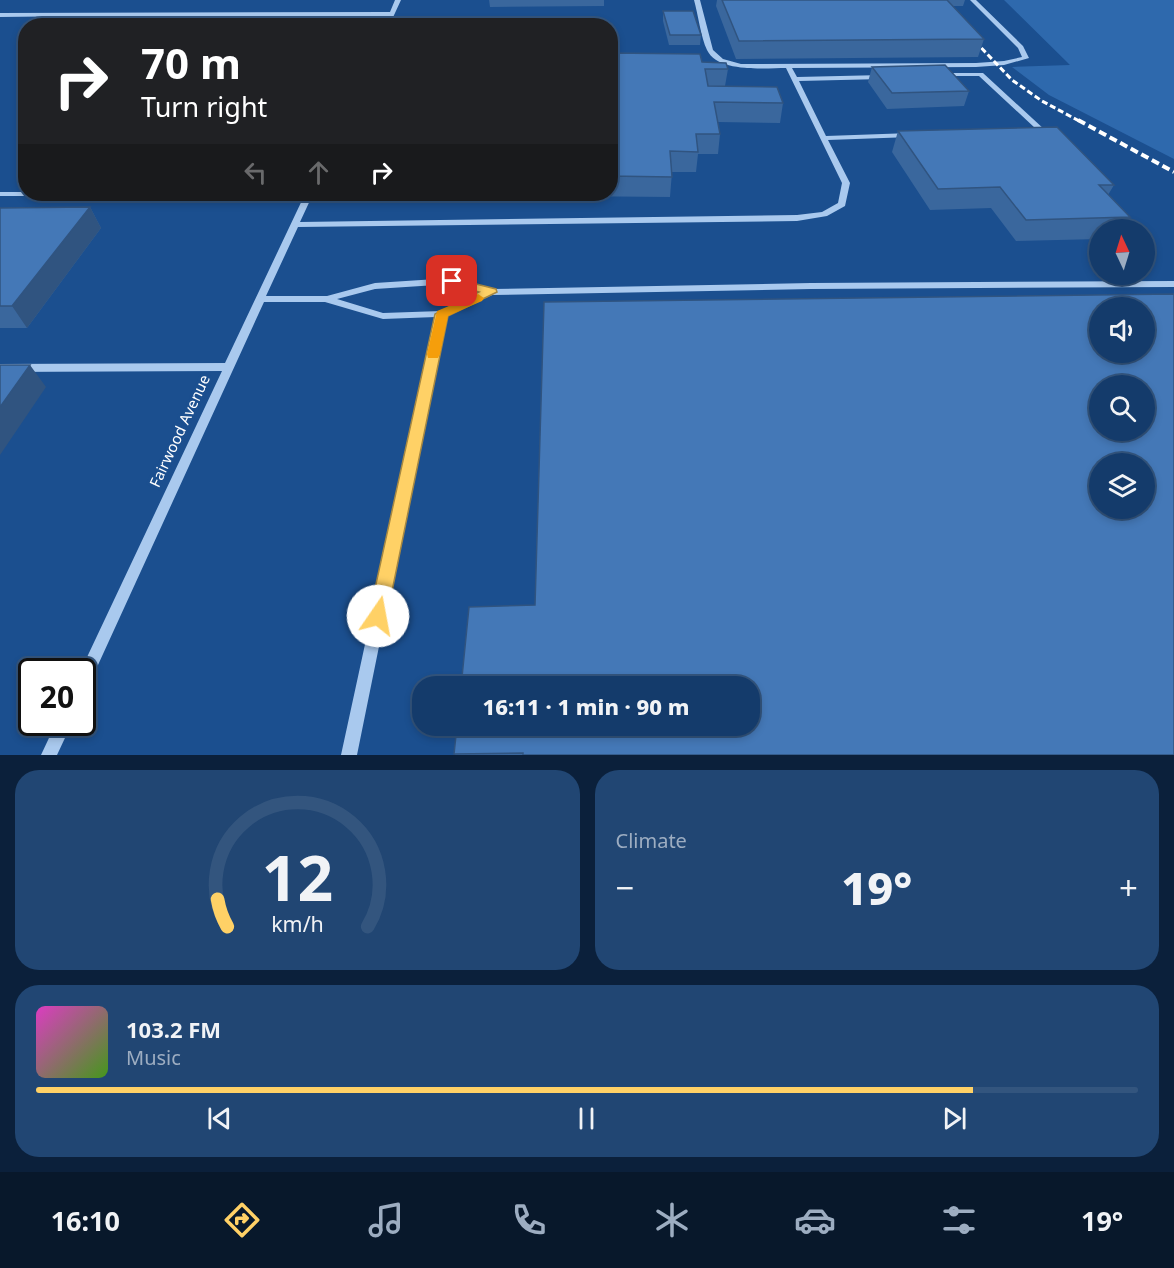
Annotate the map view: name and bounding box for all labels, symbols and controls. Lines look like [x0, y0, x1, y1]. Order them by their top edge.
text: 70 m [141, 34, 241, 91]
icon: right [42, 42, 120, 120]
text: Turn right [141, 88, 267, 125]
icon: left [239, 156, 272, 189]
icon: ahead [302, 156, 335, 189]
icon: right [365, 156, 398, 189]
north arrow [1089, 219, 1155, 285]
map controls [1089, 219, 1155, 519]
pin [426, 255, 477, 306]
icon: arrive [435, 264, 468, 297]
button: sound [1089, 297, 1155, 363]
street label: Fairwood Avenue [144, 371, 214, 490]
button: search [1089, 375, 1155, 441]
button: layers [1089, 453, 1155, 519]
position arrow [346, 584, 410, 648]
speed limit sign: 20 [18, 658, 96, 736]
text: 16:11 · 1 min · 90 m [483, 691, 689, 721]
text: Climate [616, 827, 687, 854]
text: 12 [262, 834, 333, 919]
text: 19° [841, 857, 912, 918]
text: − [616, 865, 634, 910]
text: + [1119, 865, 1138, 910]
text: km/h [271, 909, 324, 938]
text: 103.2 FM [126, 1014, 221, 1044]
text: Music [126, 1044, 181, 1071]
icon: previous [203, 1102, 236, 1135]
icon: pause [570, 1102, 603, 1135]
icon: next [938, 1102, 971, 1135]
icon: directions [221, 1199, 263, 1241]
icon: music [365, 1199, 407, 1241]
icon: phone [508, 1199, 550, 1241]
icon: climate [651, 1199, 693, 1241]
icon: car [794, 1199, 836, 1241]
icon: filters [938, 1199, 980, 1241]
text: 16:10 [51, 1202, 120, 1239]
text: 19° [1081, 1202, 1123, 1239]

